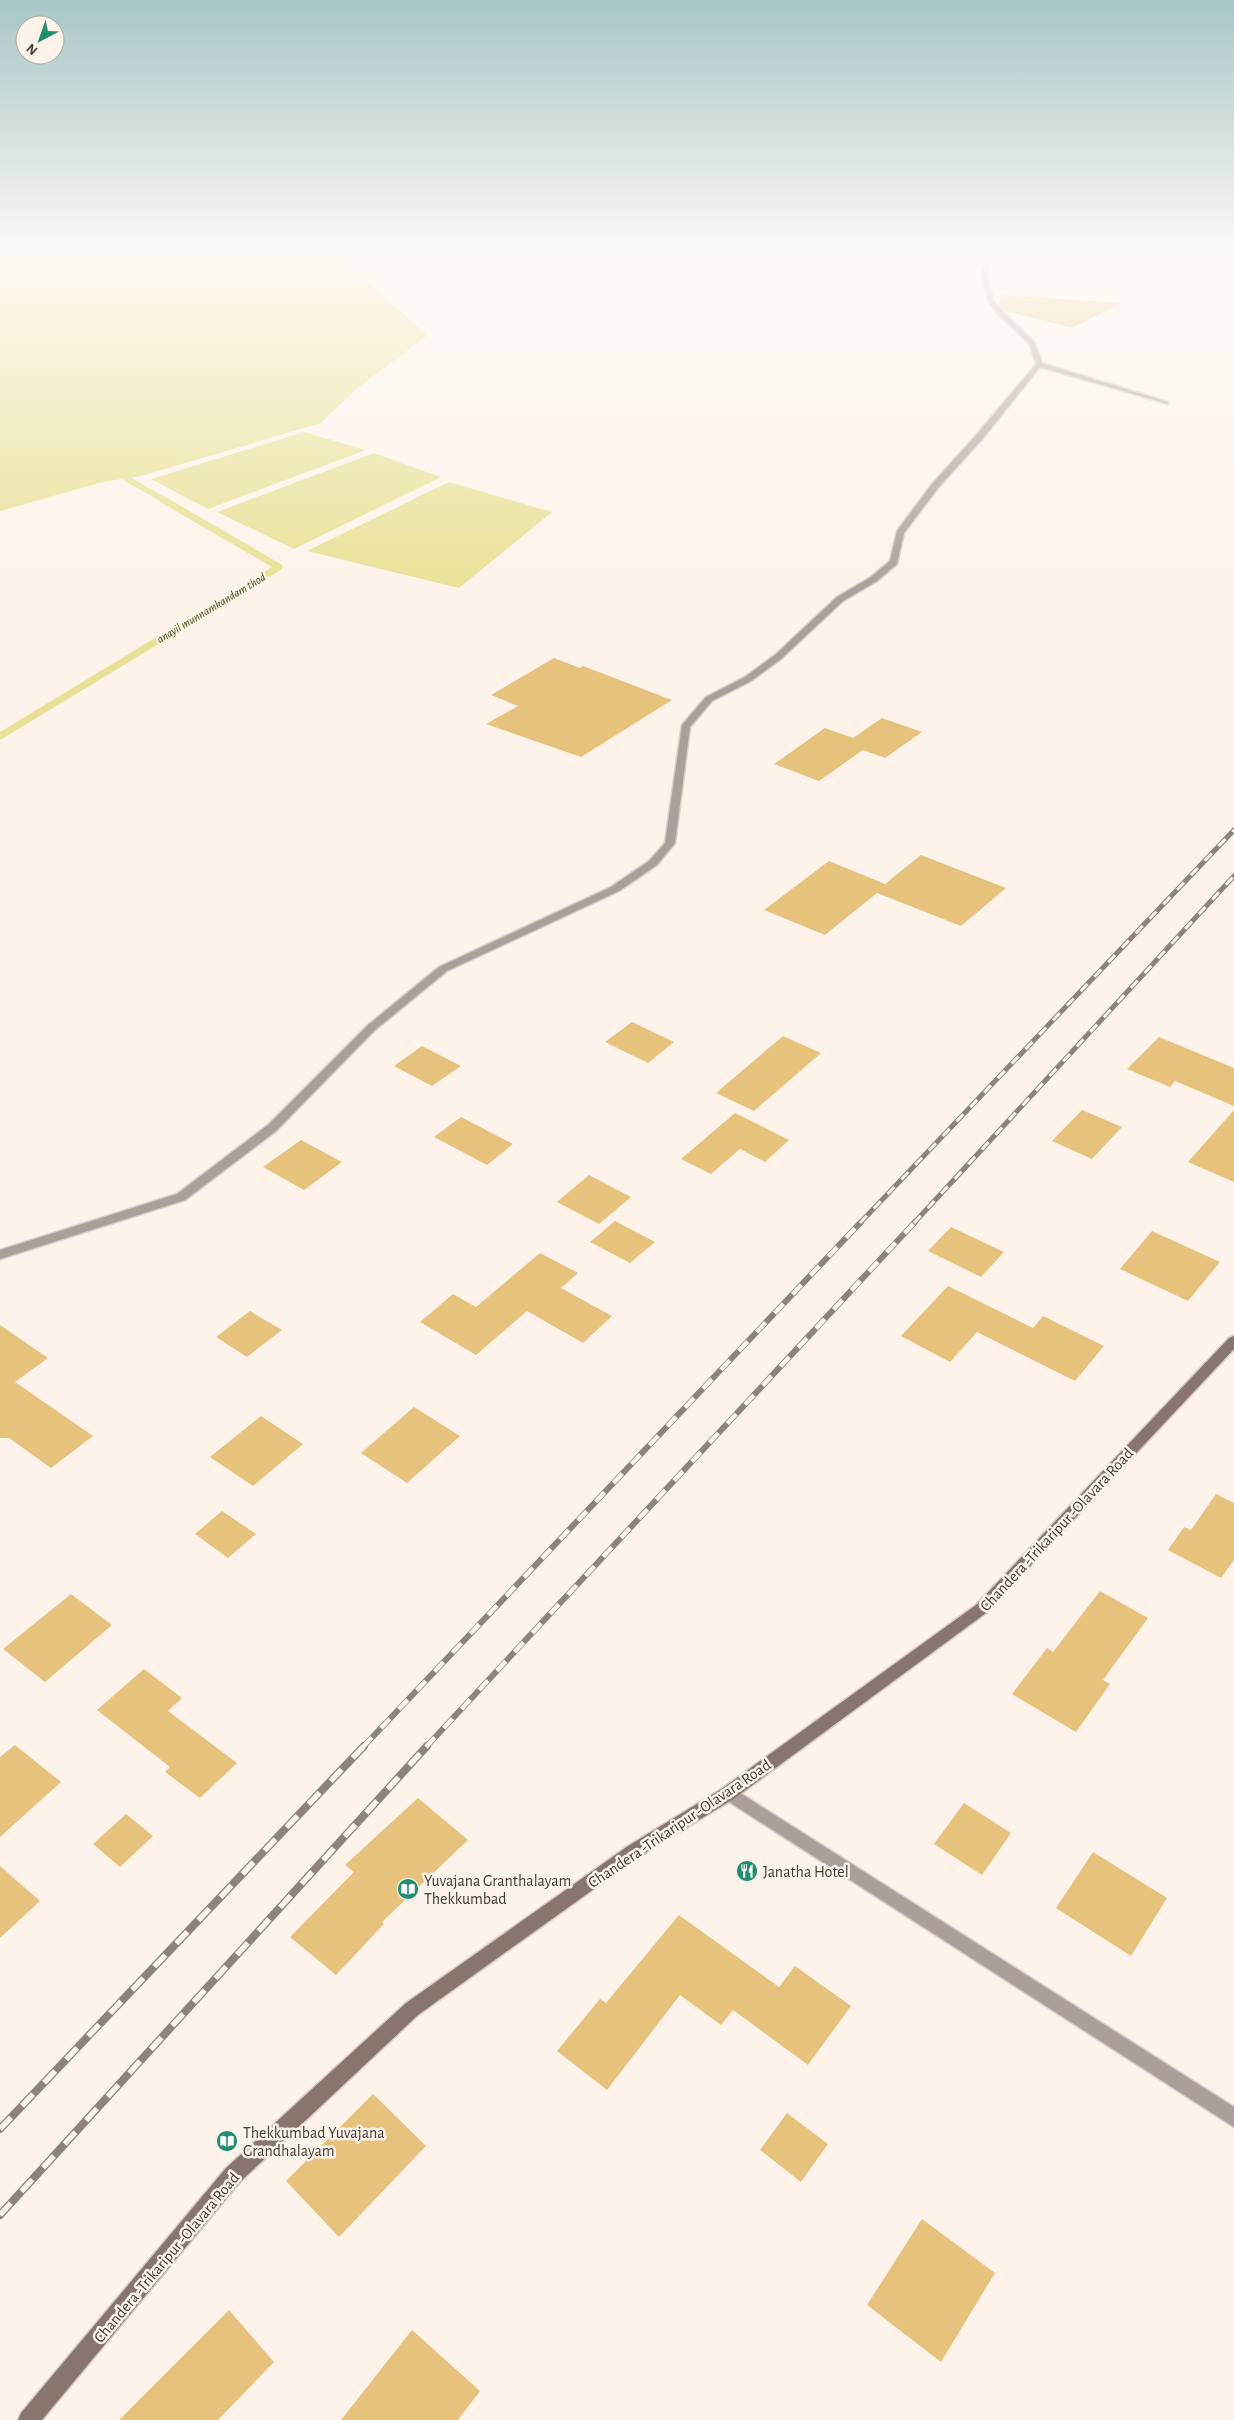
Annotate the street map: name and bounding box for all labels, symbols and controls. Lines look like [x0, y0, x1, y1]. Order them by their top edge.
north arrow [15, 15, 65, 65]
text: N [24, 41, 40, 58]
water label: anayil munnamkandam thod [155, 570, 268, 645]
street label: Chandera -Trikaripur -Olavara Road [977, 1445, 1136, 1614]
street label: Chandera -Trikaripur -Olavara Road [585, 1757, 774, 1891]
restaurant icon: Janatha Hotel [735, 1859, 759, 1883]
place label: Janatha Hotel [763, 1864, 849, 1880]
place label: Yuvajana Granthalayam Thekkumbad [424, 1873, 571, 1907]
library icon: Yuvajana Granthalayam Thekkumbad [396, 1877, 420, 1901]
place label: Thekkumbad Yuvajana Grandhalayam [243, 2125, 385, 2160]
library icon: Thekkumbad Yuvajana Grandhalayam [215, 2129, 239, 2153]
street label: Chandera -Trikaripur -Olavara Road [91, 2170, 242, 2346]

